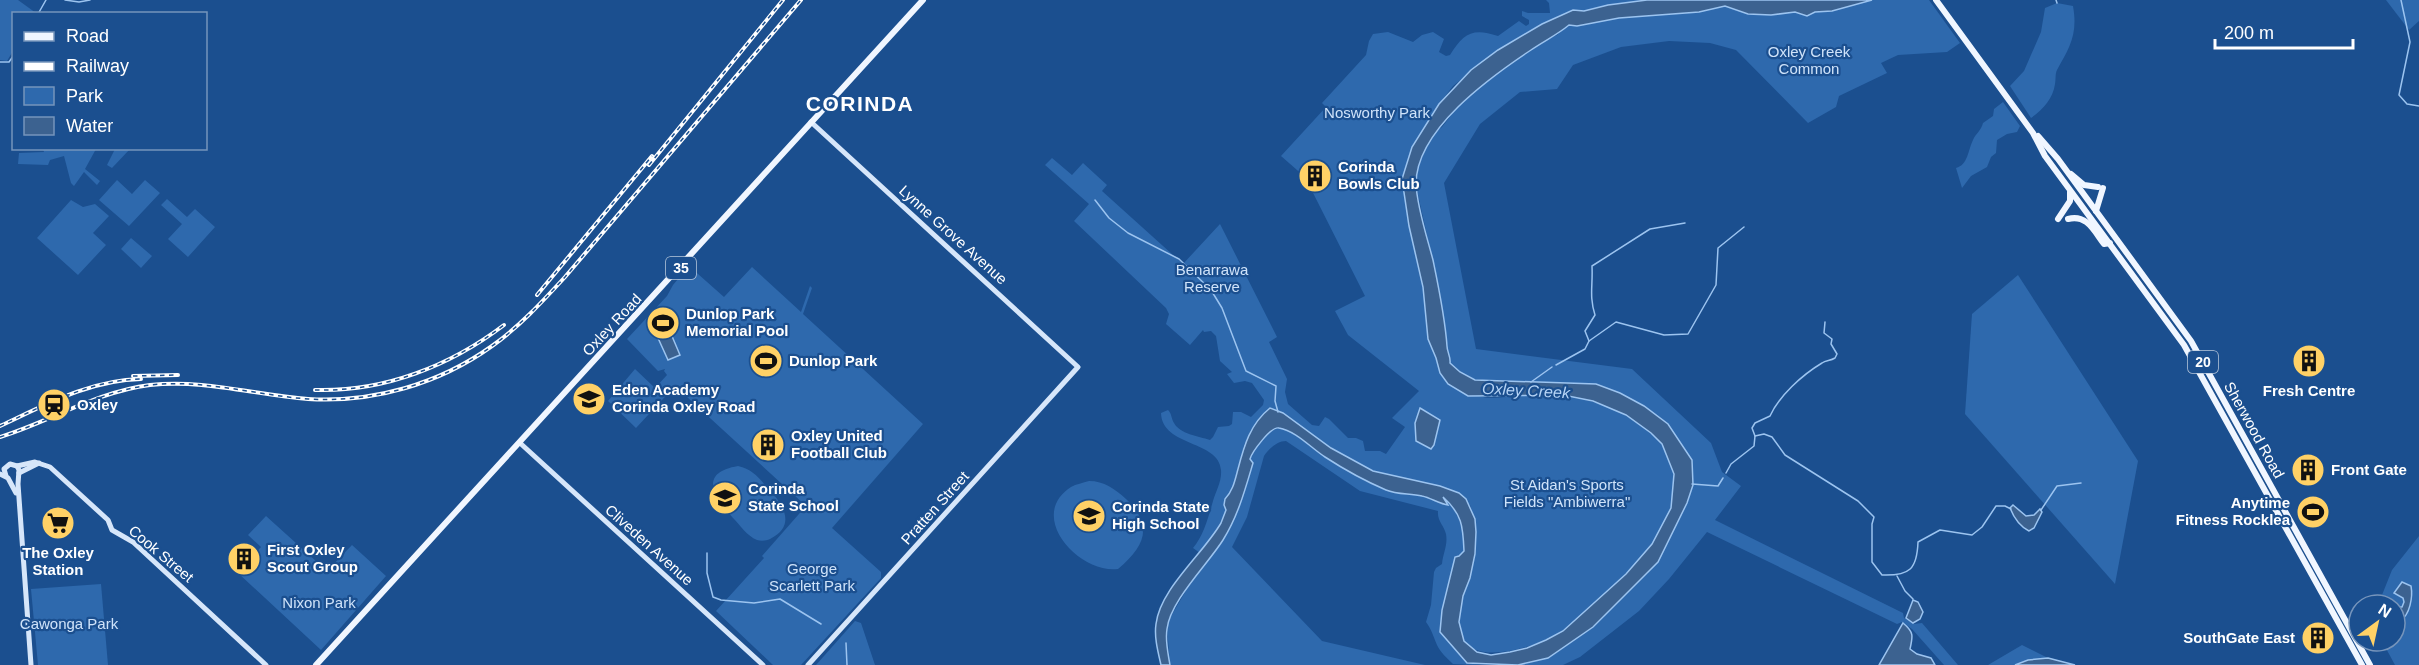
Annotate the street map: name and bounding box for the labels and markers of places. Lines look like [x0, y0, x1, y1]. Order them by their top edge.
building icon: Corinda Bowls Club [1297, 158, 1333, 194]
place label: Corinda Bowls Club [1338, 158, 1420, 192]
sports icon: Dunlop Park Memorial Pool [645, 305, 681, 341]
place label: Dunlop Park Memorial Pool [686, 305, 789, 339]
sports icon: Dunlop Park [748, 343, 784, 379]
building icon: Fresh Centre [2291, 343, 2327, 379]
place label: Dunlop Park [789, 352, 878, 369]
school or university icon: Eden Academy Corinda Oxley Road [571, 381, 607, 417]
place label: Eden Academy Corinda Oxley Road [612, 381, 755, 415]
place label: Fresh Centre [2263, 382, 2355, 399]
station icon: Oxley [36, 387, 72, 423]
place label: Oxley [77, 396, 119, 413]
building icon: Oxley United Football Club [750, 427, 786, 463]
place label: Oxley United Football Club [791, 427, 887, 461]
building icon: Front Gate [2290, 452, 2326, 488]
place label: Front Gate [2331, 461, 2407, 478]
school or university icon: Corinda State School [707, 480, 743, 516]
place label: Corinda State School [748, 480, 839, 514]
place label: Anytime Fitness Rocklea [2176, 494, 2291, 528]
sports icon: Anytime Fitness Rocklea [2295, 494, 2331, 530]
school or university icon: Corinda State High School [1071, 498, 1107, 534]
place label: Corinda State High School [1112, 498, 1210, 532]
supermarket icon: The Oxley Station [40, 505, 76, 541]
building icon: First Oxley Scout Group [226, 541, 262, 577]
place label: First Oxley Scout Group [267, 541, 358, 575]
place label: The Oxley Station [22, 544, 95, 578]
building icon: SouthGate East [2300, 620, 2336, 656]
place label: SouthGate East [2183, 629, 2295, 646]

